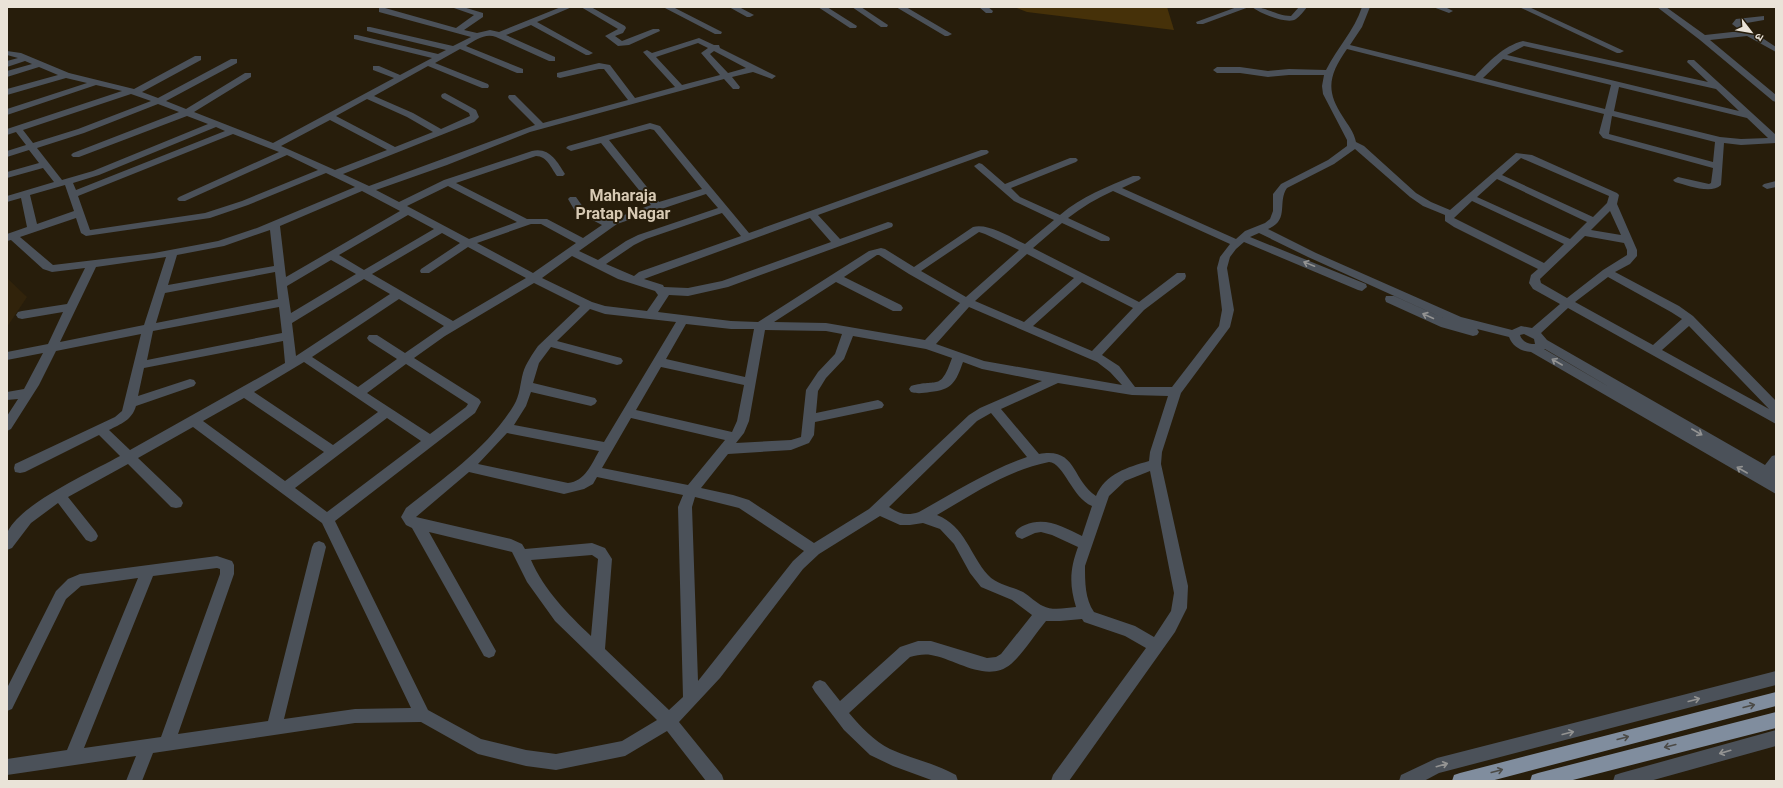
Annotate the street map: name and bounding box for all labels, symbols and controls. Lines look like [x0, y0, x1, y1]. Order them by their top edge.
north arrow [1731, 12, 1771, 52]
text: उ [1752, 31, 1766, 43]
district label: Maharaja Pratap Nagar [576, 186, 671, 223]
one-way arrow [1303, 260, 1315, 268]
one-way arrow [1422, 312, 1434, 319]
one-way arrow [1551, 358, 1563, 366]
one-way arrow [1690, 429, 1702, 437]
one-way arrow [1736, 465, 1748, 473]
one-way arrow [1687, 695, 1700, 703]
one-way arrow [1742, 701, 1755, 709]
one-way arrow [1561, 728, 1574, 736]
one-way arrow [1616, 733, 1629, 741]
one-way arrow [1664, 743, 1677, 750]
one-way arrow [1719, 749, 1732, 756]
one-way arrow [1435, 761, 1448, 768]
one-way arrow [1491, 766, 1504, 774]

